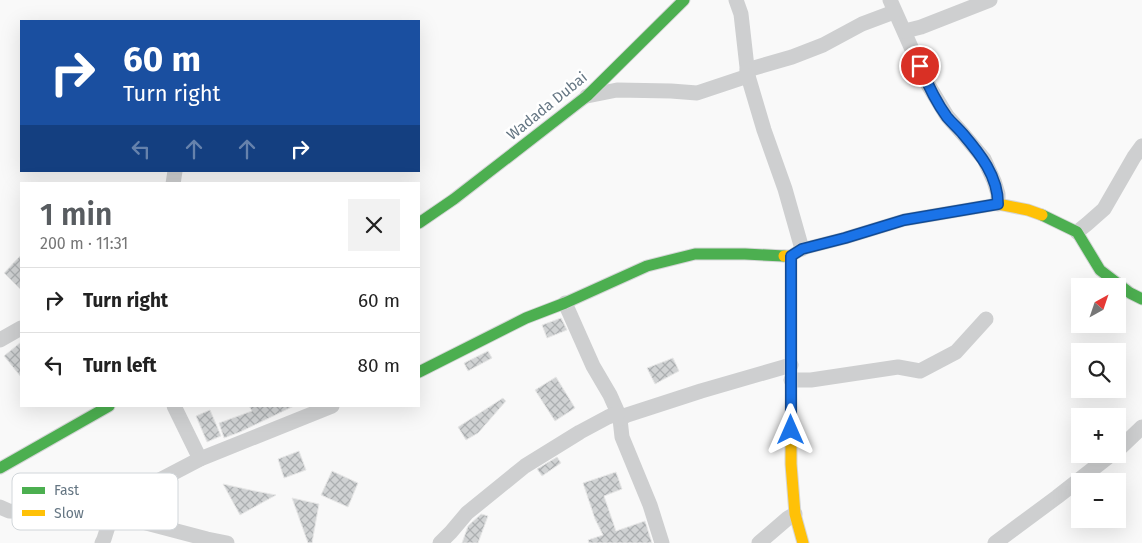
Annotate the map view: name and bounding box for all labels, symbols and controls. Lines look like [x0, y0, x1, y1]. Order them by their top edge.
text: 60 m [123, 38, 201, 80]
icon: right [40, 40, 105, 105]
pin [899, 45, 941, 87]
icon: arrive [906, 52, 934, 80]
street label: Wadada Dubai [503, 68, 591, 144]
text: Turn right [123, 80, 220, 107]
icon: left [127, 135, 155, 163]
icon: ahead [180, 135, 208, 163]
icon: ahead [233, 135, 261, 163]
icon: right [286, 135, 314, 163]
text: 1 min [40, 197, 112, 233]
button: close [348, 199, 400, 251]
text: 200 m · 11:31 [40, 234, 128, 253]
north arrow [1071, 278, 1126, 332]
map controls [1071, 278, 1126, 528]
icon: right [40, 286, 68, 314]
text: Turn right [83, 289, 168, 312]
text: 60 m [358, 289, 400, 312]
button: search [1071, 343, 1126, 398]
icon: left [40, 351, 68, 379]
text: Turn left [83, 354, 157, 377]
text: 80 m [358, 354, 400, 377]
position arrow [764, 403, 816, 455]
button: + [1071, 408, 1126, 463]
legend [12, 473, 178, 530]
button: − [1071, 473, 1126, 528]
text: Fast [54, 482, 80, 499]
text: Slow [54, 505, 84, 522]

